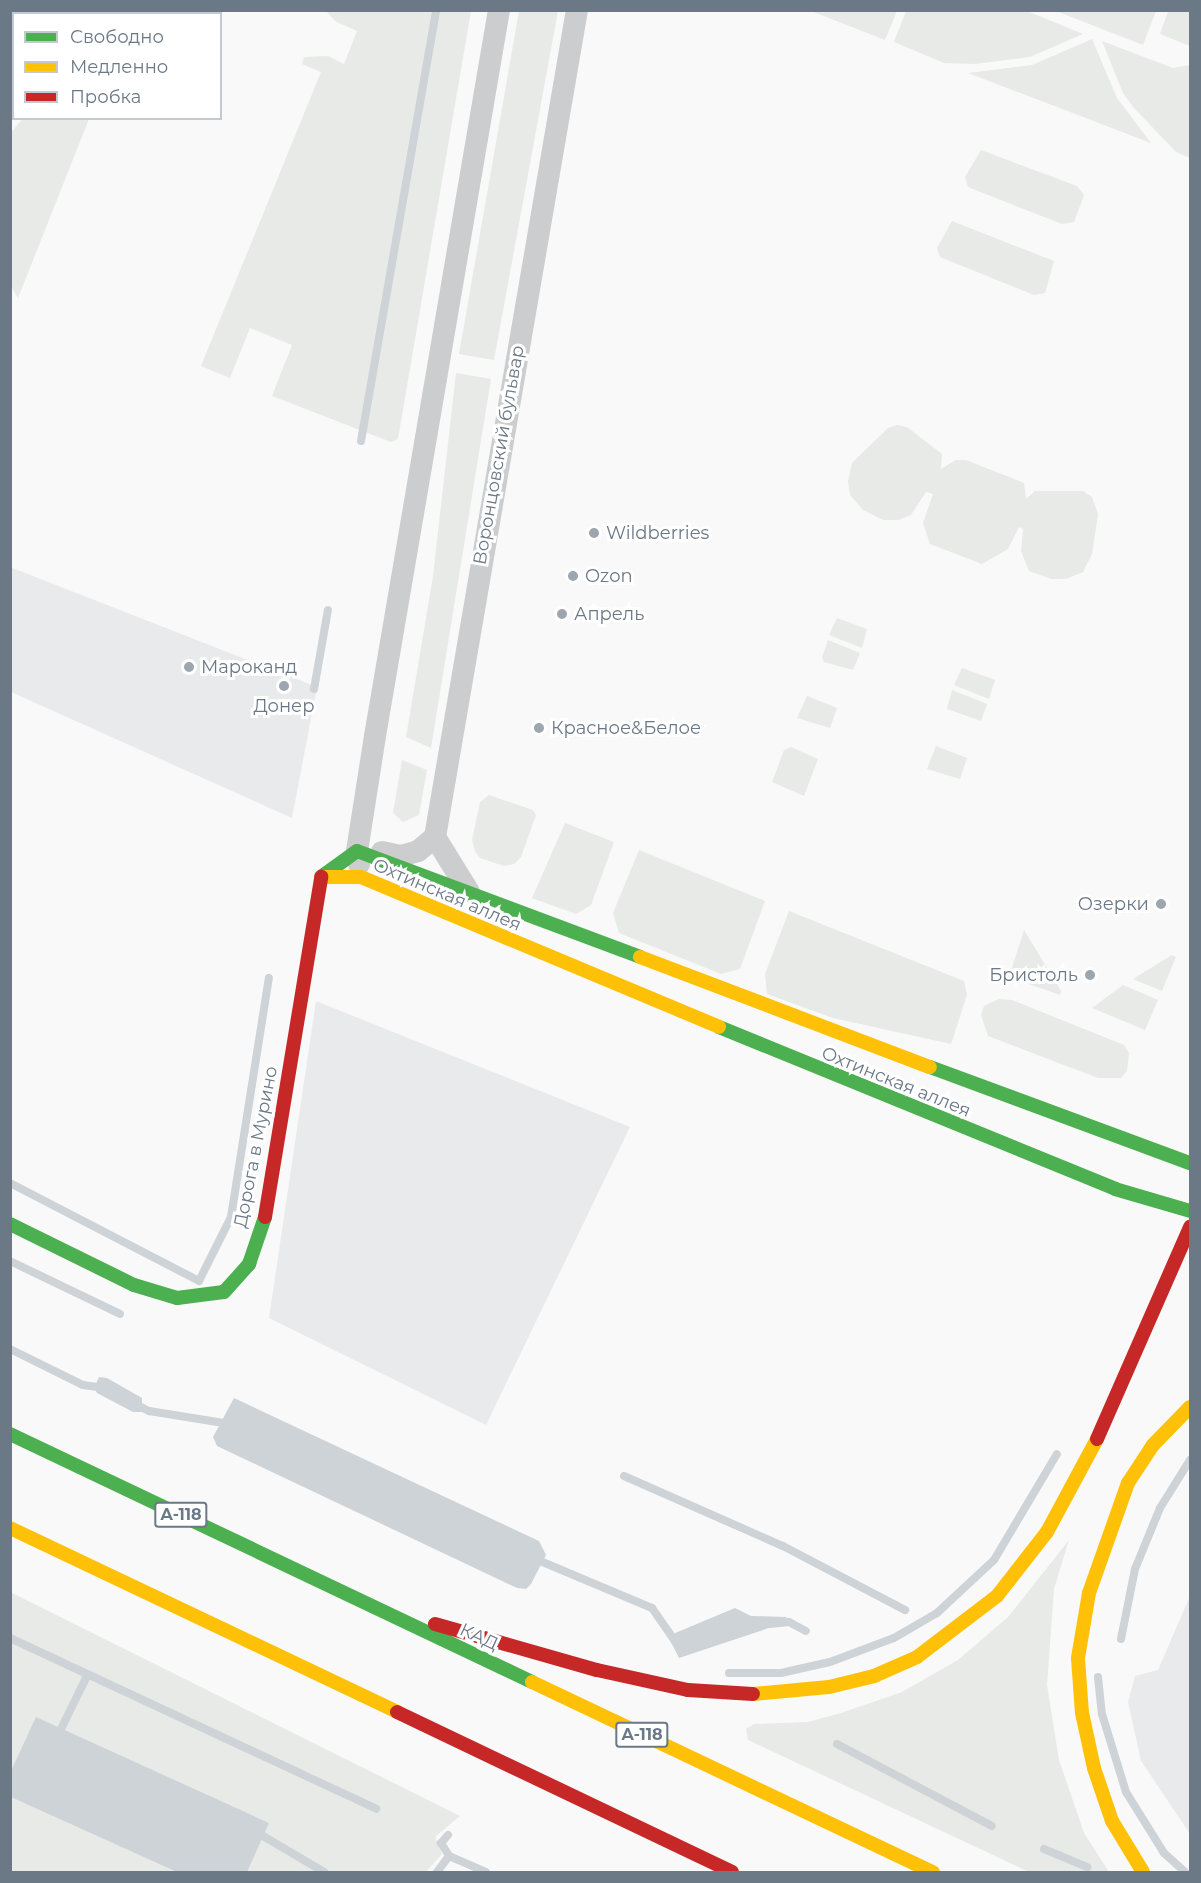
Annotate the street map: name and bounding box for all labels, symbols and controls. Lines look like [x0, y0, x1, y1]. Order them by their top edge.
legend [12, 12, 222, 120]
text: Свободно [70, 26, 164, 48]
text: Медленно [70, 56, 168, 78]
text: Пробка [70, 86, 141, 108]
street label: Воронцовский бульвар [469, 344, 529, 566]
place label: Wildberries [606, 522, 709, 544]
marker: Wildberries [587, 526, 601, 540]
place label: Ozon [585, 565, 633, 587]
marker: Ozon [566, 569, 580, 583]
place label: Апрель [574, 603, 644, 625]
marker: Апрель [555, 607, 569, 621]
place label: Мароканд [201, 656, 297, 678]
marker: Мароканд [182, 660, 196, 674]
marker: Донер [277, 679, 291, 693]
place label: Донер [253, 695, 315, 717]
place label: Красное&Белое [551, 717, 701, 739]
marker: Красное&Белое [532, 721, 546, 735]
street label: Охтинская аллея [370, 854, 524, 936]
place label: Озерки [1078, 893, 1149, 915]
marker: Озерки [1154, 897, 1168, 911]
place label: Бристоль [989, 964, 1078, 986]
marker: Бристоль [1083, 968, 1097, 982]
street label: Охтинская аллея [818, 1042, 974, 1122]
street label: Дорога в Мурино [230, 1064, 282, 1230]
road number: А-118 [154, 1502, 208, 1528]
street label: КАД [456, 1619, 502, 1655]
road number: А-118 [615, 1722, 669, 1748]

